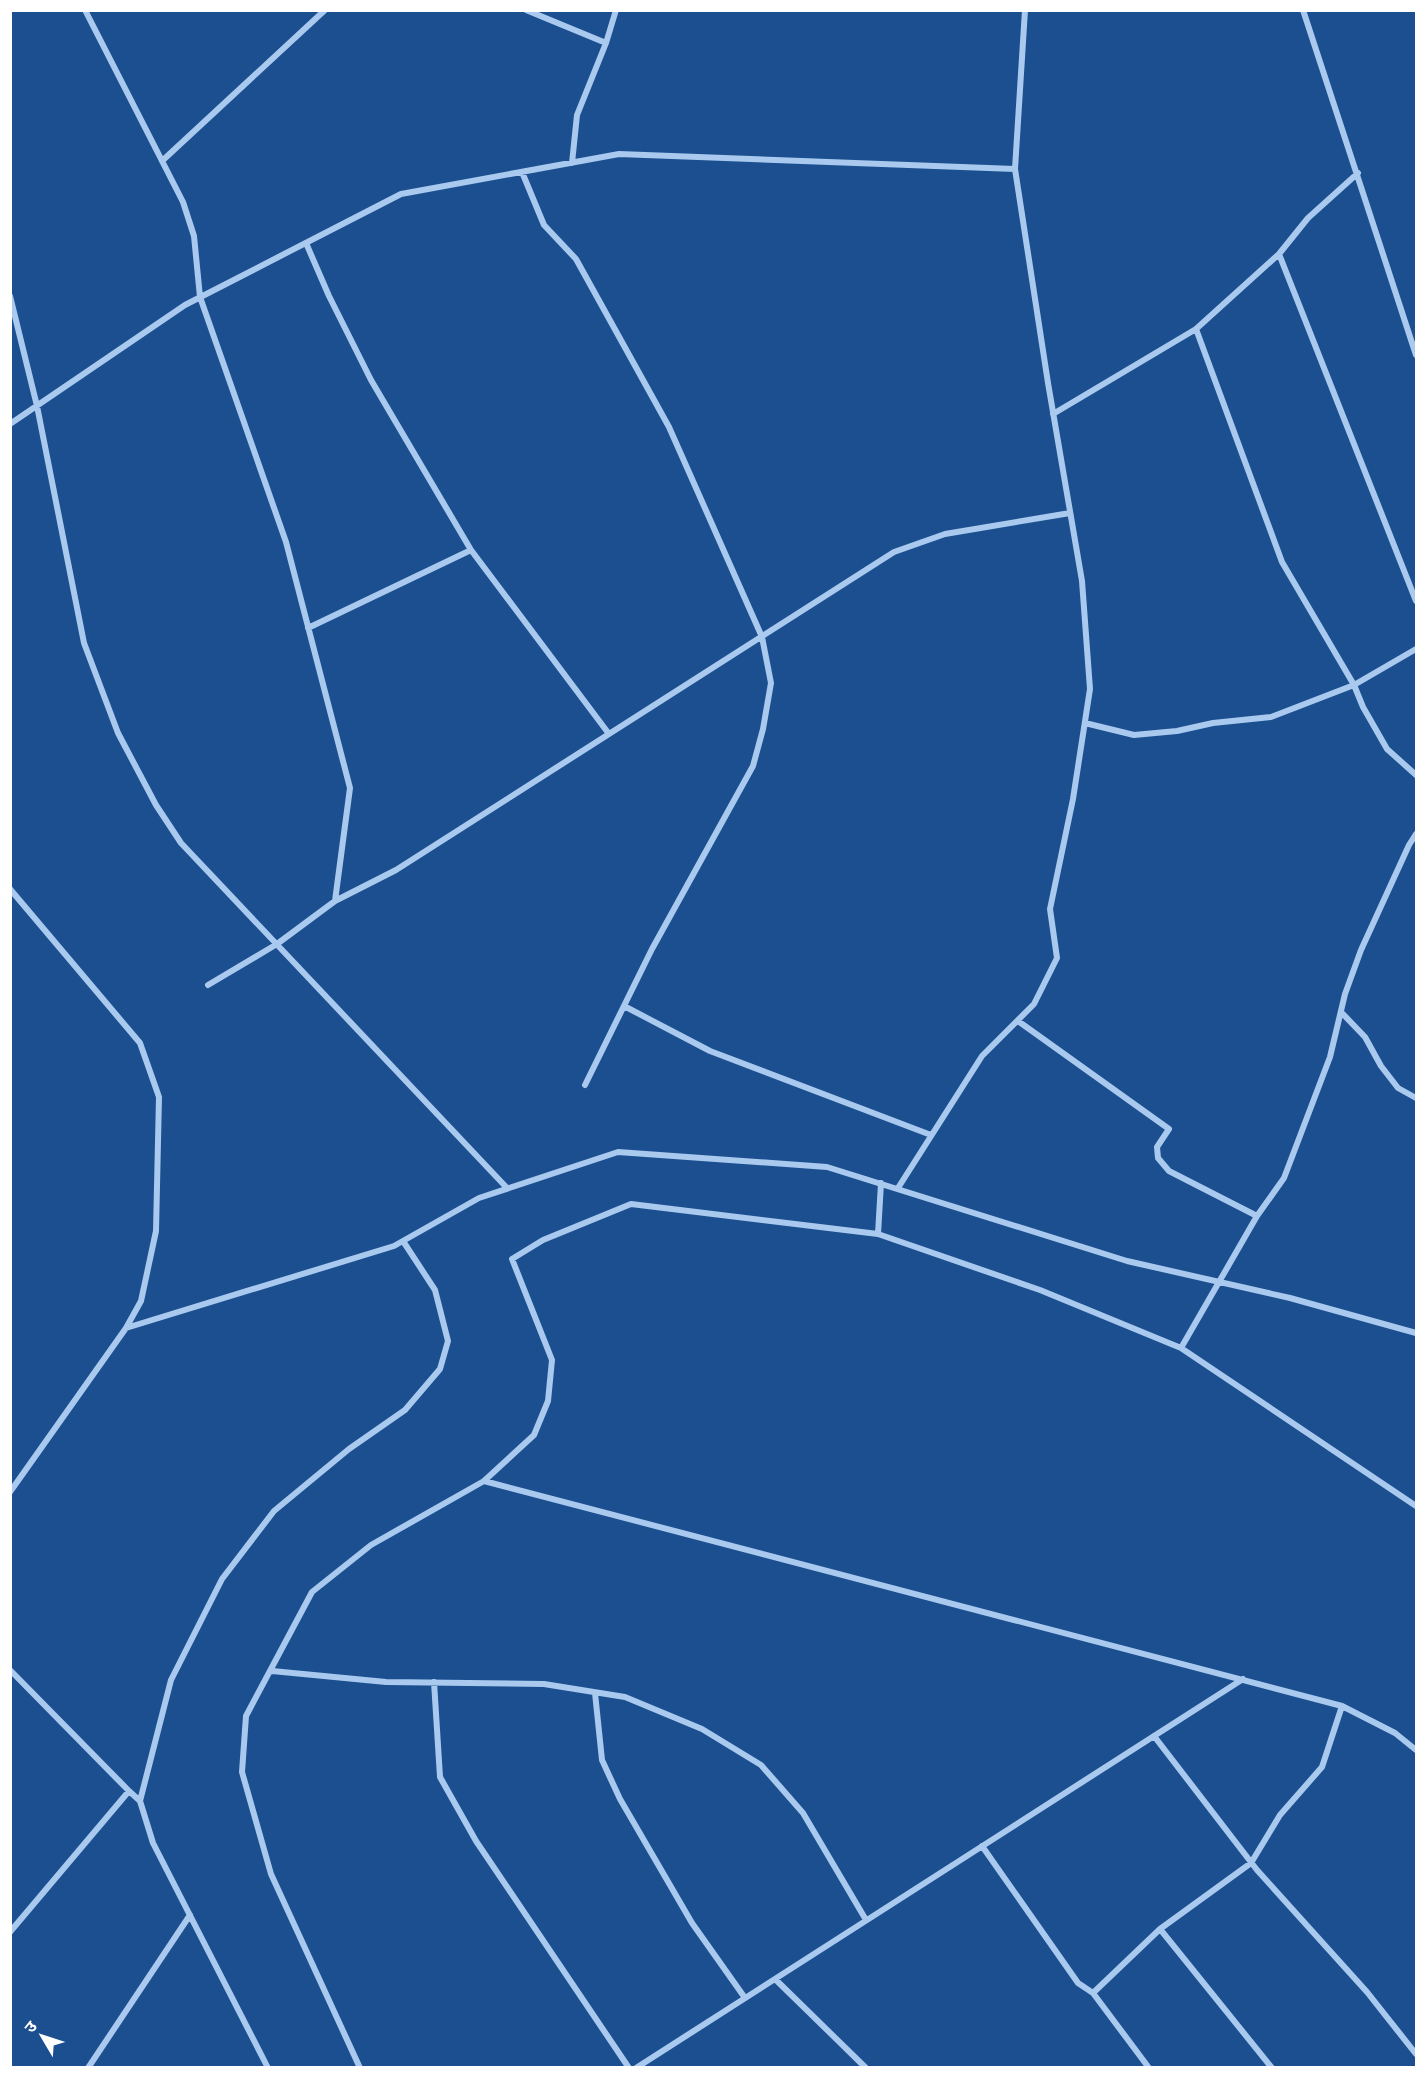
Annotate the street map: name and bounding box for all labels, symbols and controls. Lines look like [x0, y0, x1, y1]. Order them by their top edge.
north arrow [12, 2006, 72, 2066]
text: उ [20, 2016, 41, 2036]

